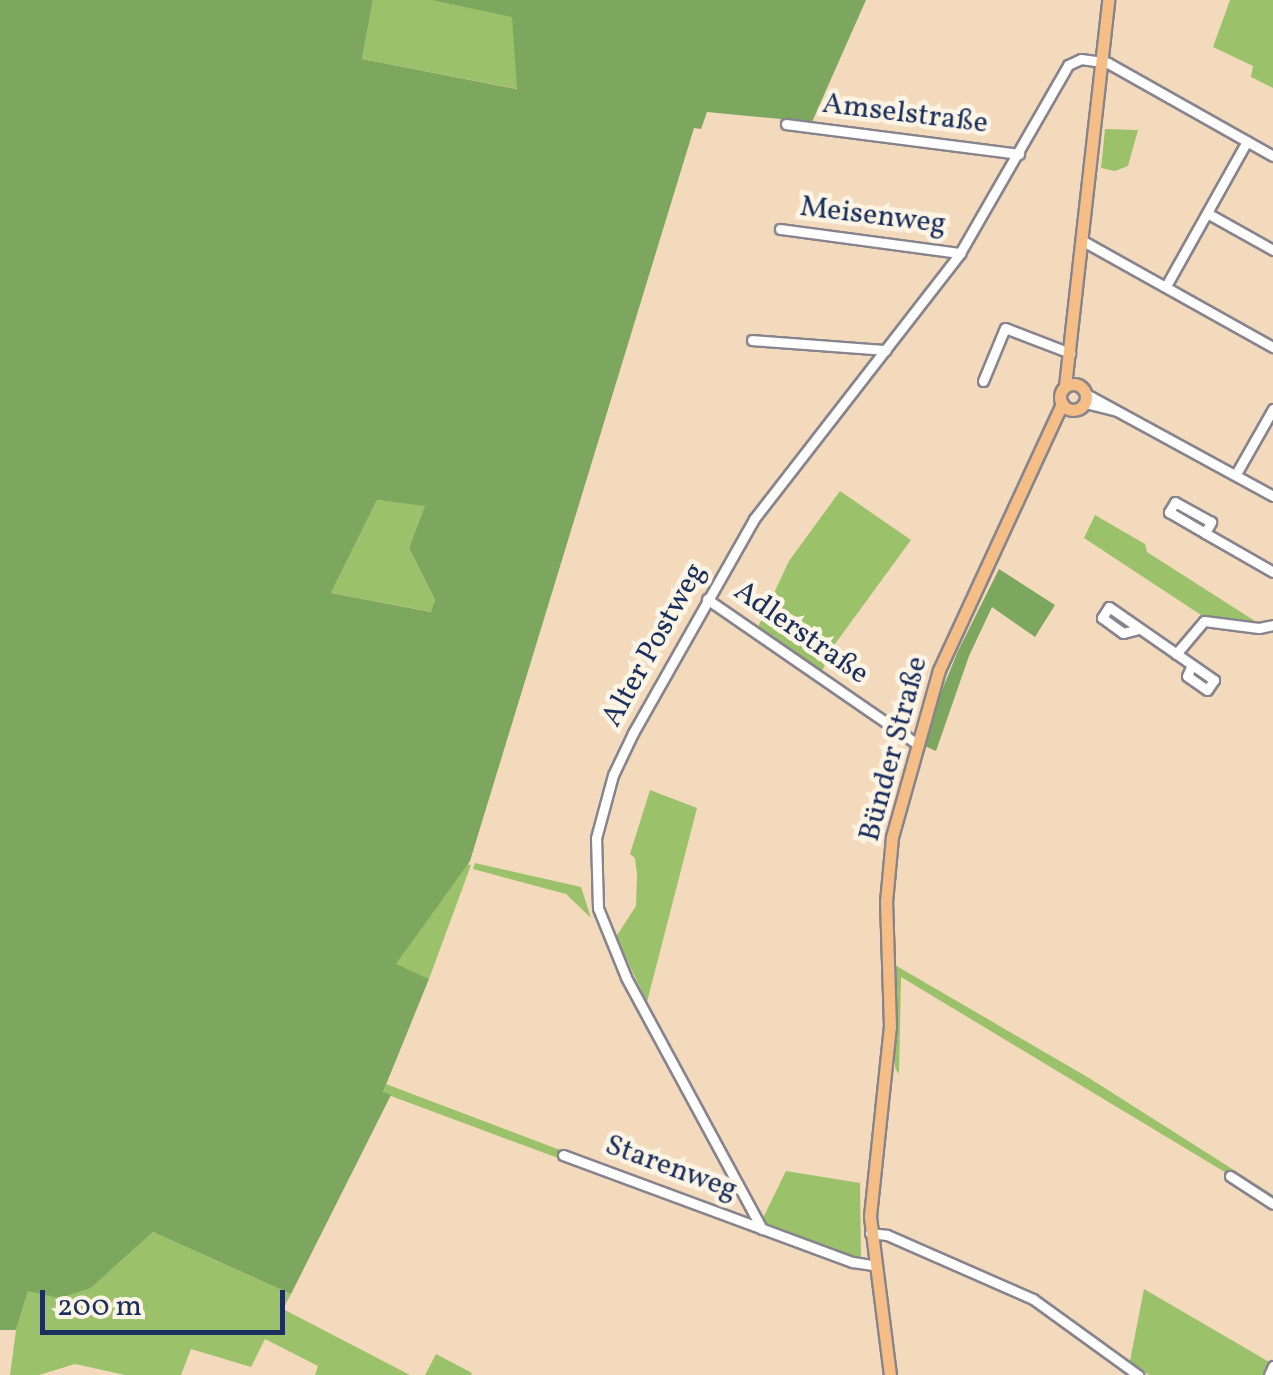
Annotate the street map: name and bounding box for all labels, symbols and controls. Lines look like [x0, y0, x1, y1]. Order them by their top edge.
street label: Amselstraße [820, 86, 990, 142]
street label: Meisenweg [798, 189, 948, 243]
street label: Alter Postweg [594, 557, 714, 733]
street label: Adlerstraße [727, 573, 875, 693]
street label: Bünder Straße [852, 653, 936, 845]
street label: Starenweg [600, 1127, 742, 1209]
scale bar [45, 1270, 290, 1332]
text: 200 m [57, 1286, 142, 1328]

